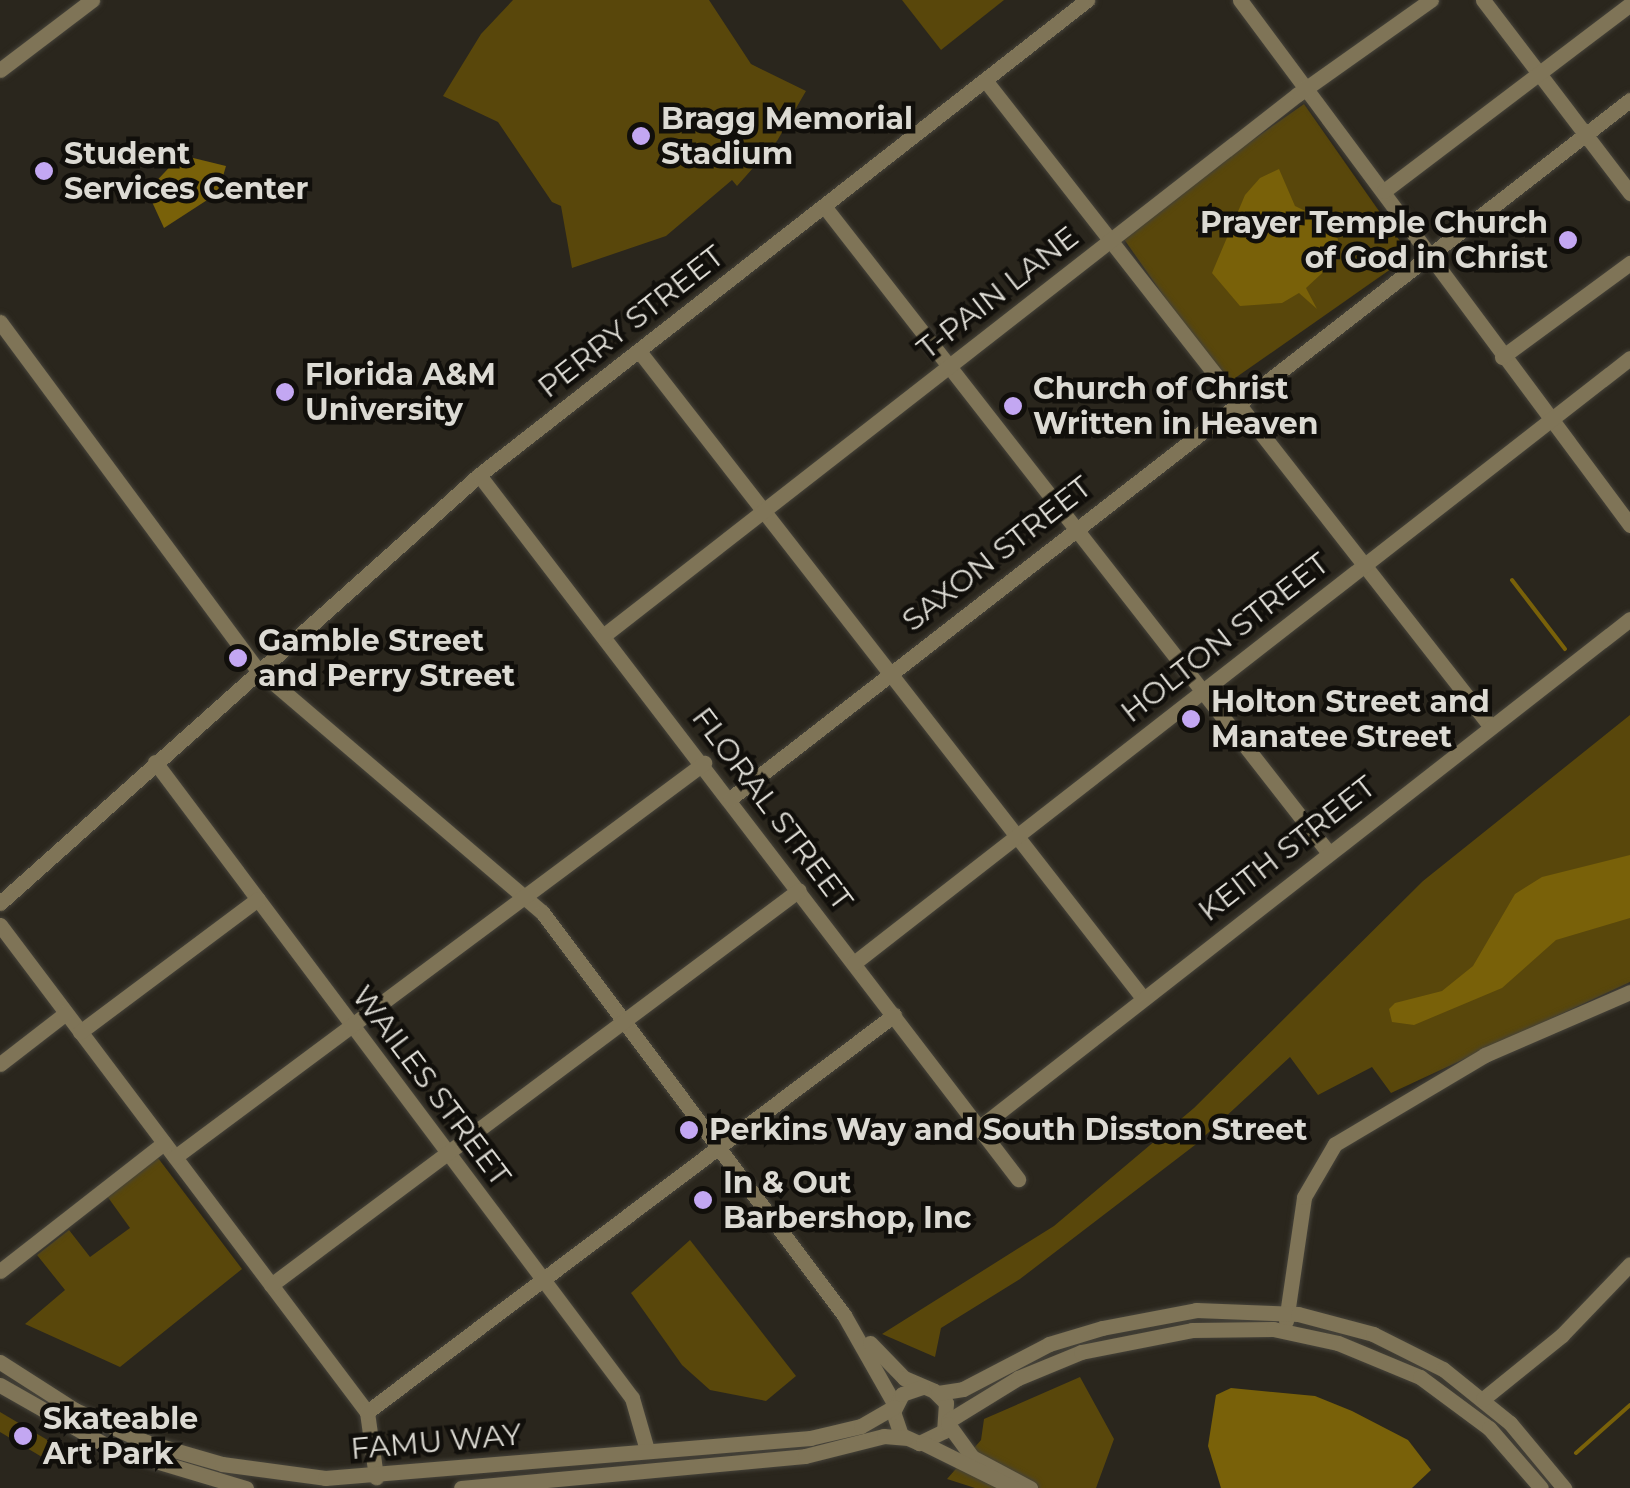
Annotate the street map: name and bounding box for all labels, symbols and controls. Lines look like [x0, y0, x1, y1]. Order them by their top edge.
place label: Bragg Memorial Stadium [661, 101, 913, 172]
marker: Bragg Memorial Stadium [630, 125, 652, 147]
place label: Student Services Center [64, 136, 309, 206]
marker: Student Services Center [33, 160, 55, 182]
place label: Prayer Temple Church of God in Christ [1200, 205, 1548, 276]
street label: T-PAIN LANE [910, 219, 1086, 367]
marker: Prayer Temple Church of God in Christ [1557, 229, 1579, 251]
street label: PERRY STREET [531, 238, 731, 406]
place label: Florida A&M University [305, 357, 496, 428]
place label: Church of Christ Written in Heaven [1033, 371, 1318, 442]
marker: Florida A&M University [274, 381, 296, 403]
marker: Church of Christ Written in Heaven [1002, 395, 1024, 417]
street label: SAXON STREET [895, 469, 1099, 639]
street label: HOLTON STREET [1114, 546, 1336, 730]
place label: Gamble Street and Perry Street [258, 623, 515, 694]
marker: Gamble Street and Perry Street [227, 647, 249, 669]
place label: Holton Street and Manatee Street [1211, 684, 1490, 754]
street label: FLORAL STREET [684, 701, 860, 917]
marker: Holton Street and Manatee Street [1180, 708, 1202, 730]
street label: KEITH STREET [1191, 769, 1383, 929]
street label: WAILES STREET [344, 979, 518, 1193]
place label: Perkins Way and South Disston Street [709, 1112, 1307, 1148]
marker: Perkins Way and South Disston Street [678, 1119, 700, 1141]
place label: In & Out Barbershop, Inc [723, 1165, 972, 1236]
marker: In & Out Barbershop, Inc [692, 1189, 714, 1211]
place label: Skateable Art Park [43, 1401, 198, 1472]
street label: FAMU WAY [349, 1417, 523, 1467]
marker: Skateable Art Park [12, 1425, 34, 1447]

